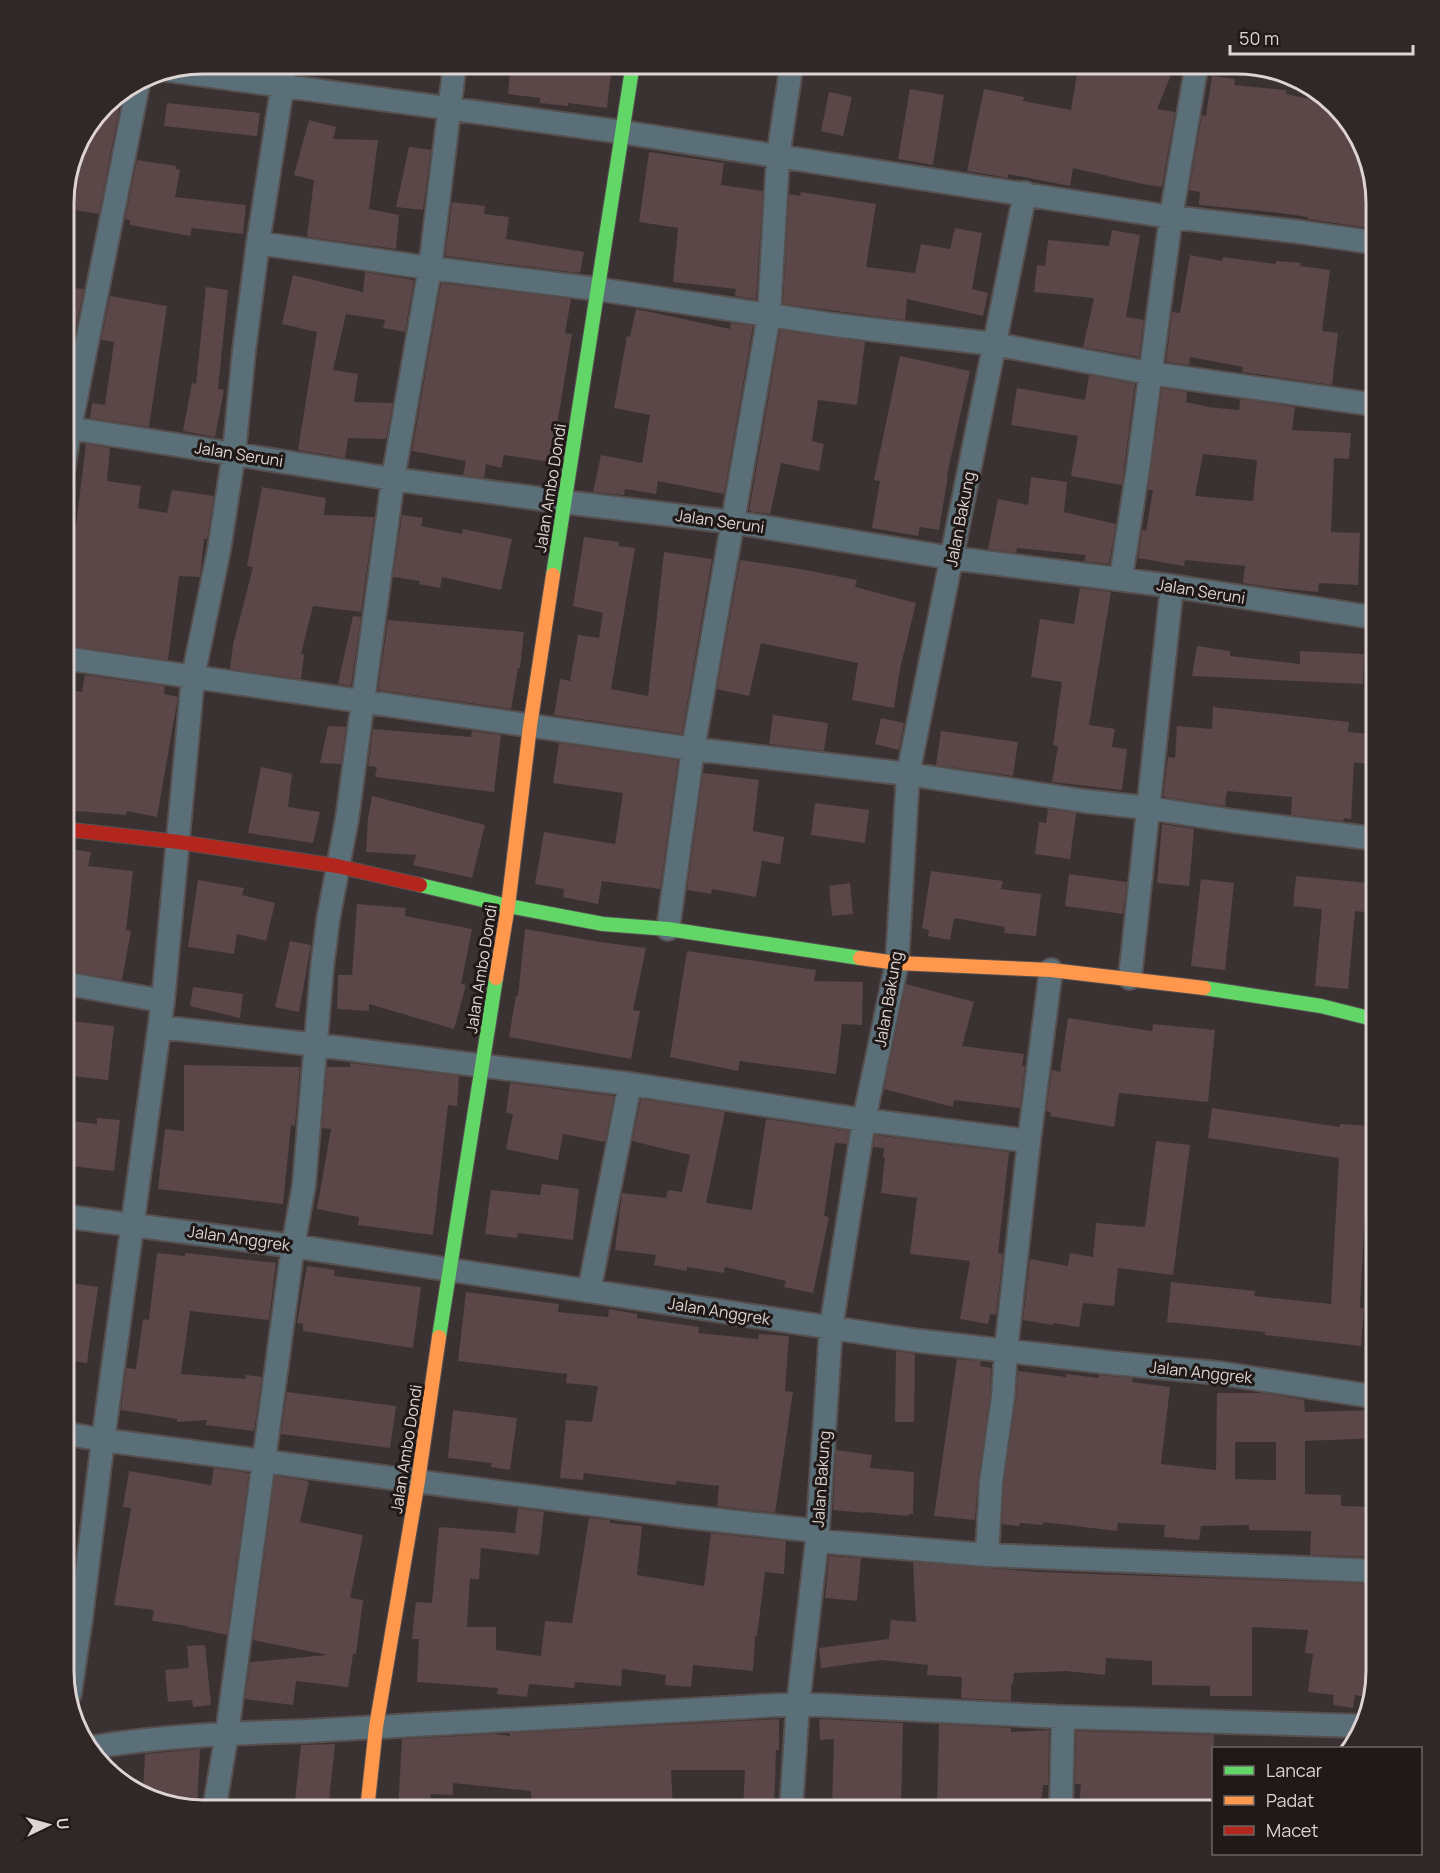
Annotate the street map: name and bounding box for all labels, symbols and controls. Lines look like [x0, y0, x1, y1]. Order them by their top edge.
scale bar [1230, 18, 1413, 56]
text: 50 m [1239, 26, 1279, 50]
street label: Jalan Ambo Dondi [529, 422, 571, 554]
street label: Jalan Seruni [193, 436, 285, 472]
street label: Jalan Bakung [940, 469, 980, 569]
street label: Jalan Seruni [674, 504, 766, 538]
street label: Jalan Seruni [1155, 573, 1247, 609]
street label: Jalan Ambo Dondi [460, 903, 502, 1035]
street label: Jalan Bakung [869, 949, 907, 1049]
street label: Jalan Anggrek [186, 1220, 293, 1256]
street label: Jalan Anggrek [666, 1292, 773, 1330]
street label: Jalan Anggrek [1149, 1356, 1254, 1388]
street label: Jalan Ambo Dondi [385, 1383, 427, 1515]
street label: Jalan Bakung [807, 1430, 835, 1528]
legend [1212, 1747, 1422, 1855]
text: Lancar [1266, 1758, 1323, 1782]
text: Padat [1266, 1788, 1314, 1812]
north arrow [18, 1795, 78, 1855]
text: U [51, 1817, 74, 1830]
text: Macet [1266, 1818, 1319, 1842]

